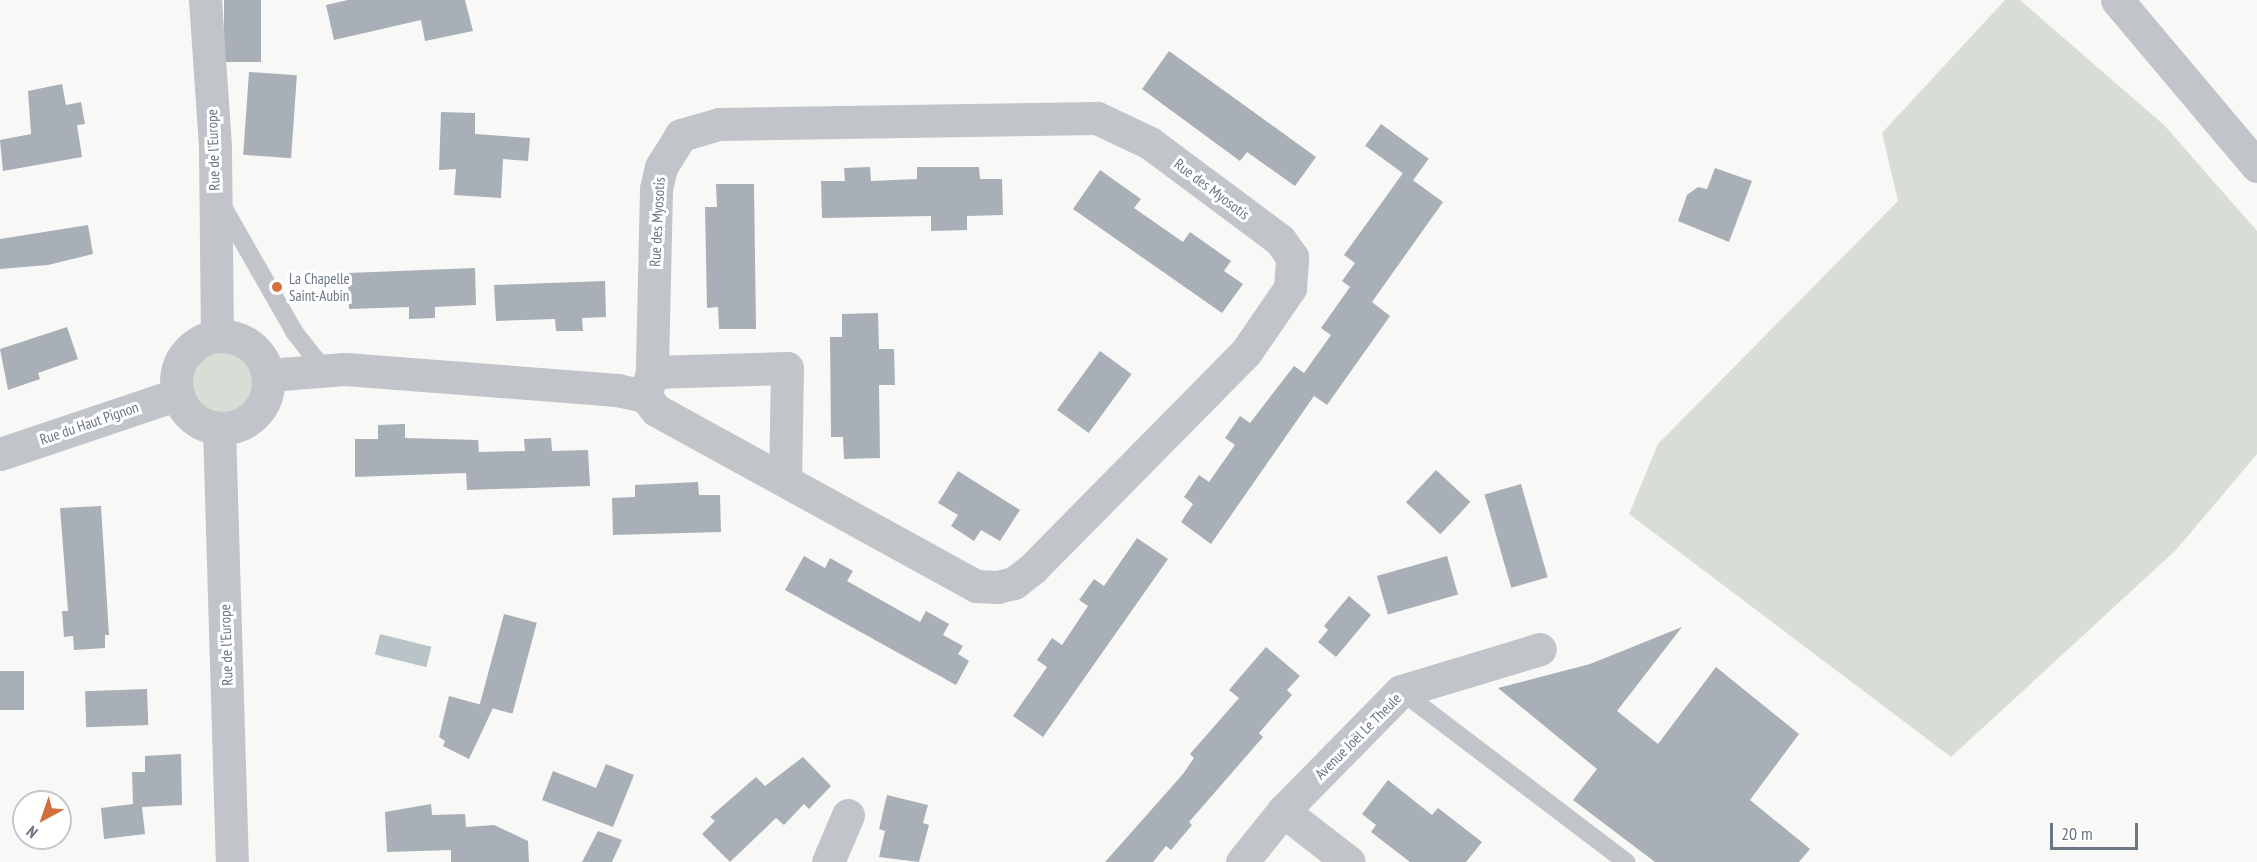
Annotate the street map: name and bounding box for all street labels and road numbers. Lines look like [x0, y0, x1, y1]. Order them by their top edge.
street label: Rue de l'Europe [203, 109, 223, 191]
street label: Rue des Myosotis [1171, 155, 1253, 223]
street label: Rue des Myosotis [646, 177, 668, 267]
street label: Rue du Haut Pignon [37, 398, 141, 448]
street label: Rue de l'Europe [216, 604, 236, 686]
street label: Avenue Joël Le Theule [1311, 689, 1405, 783]

